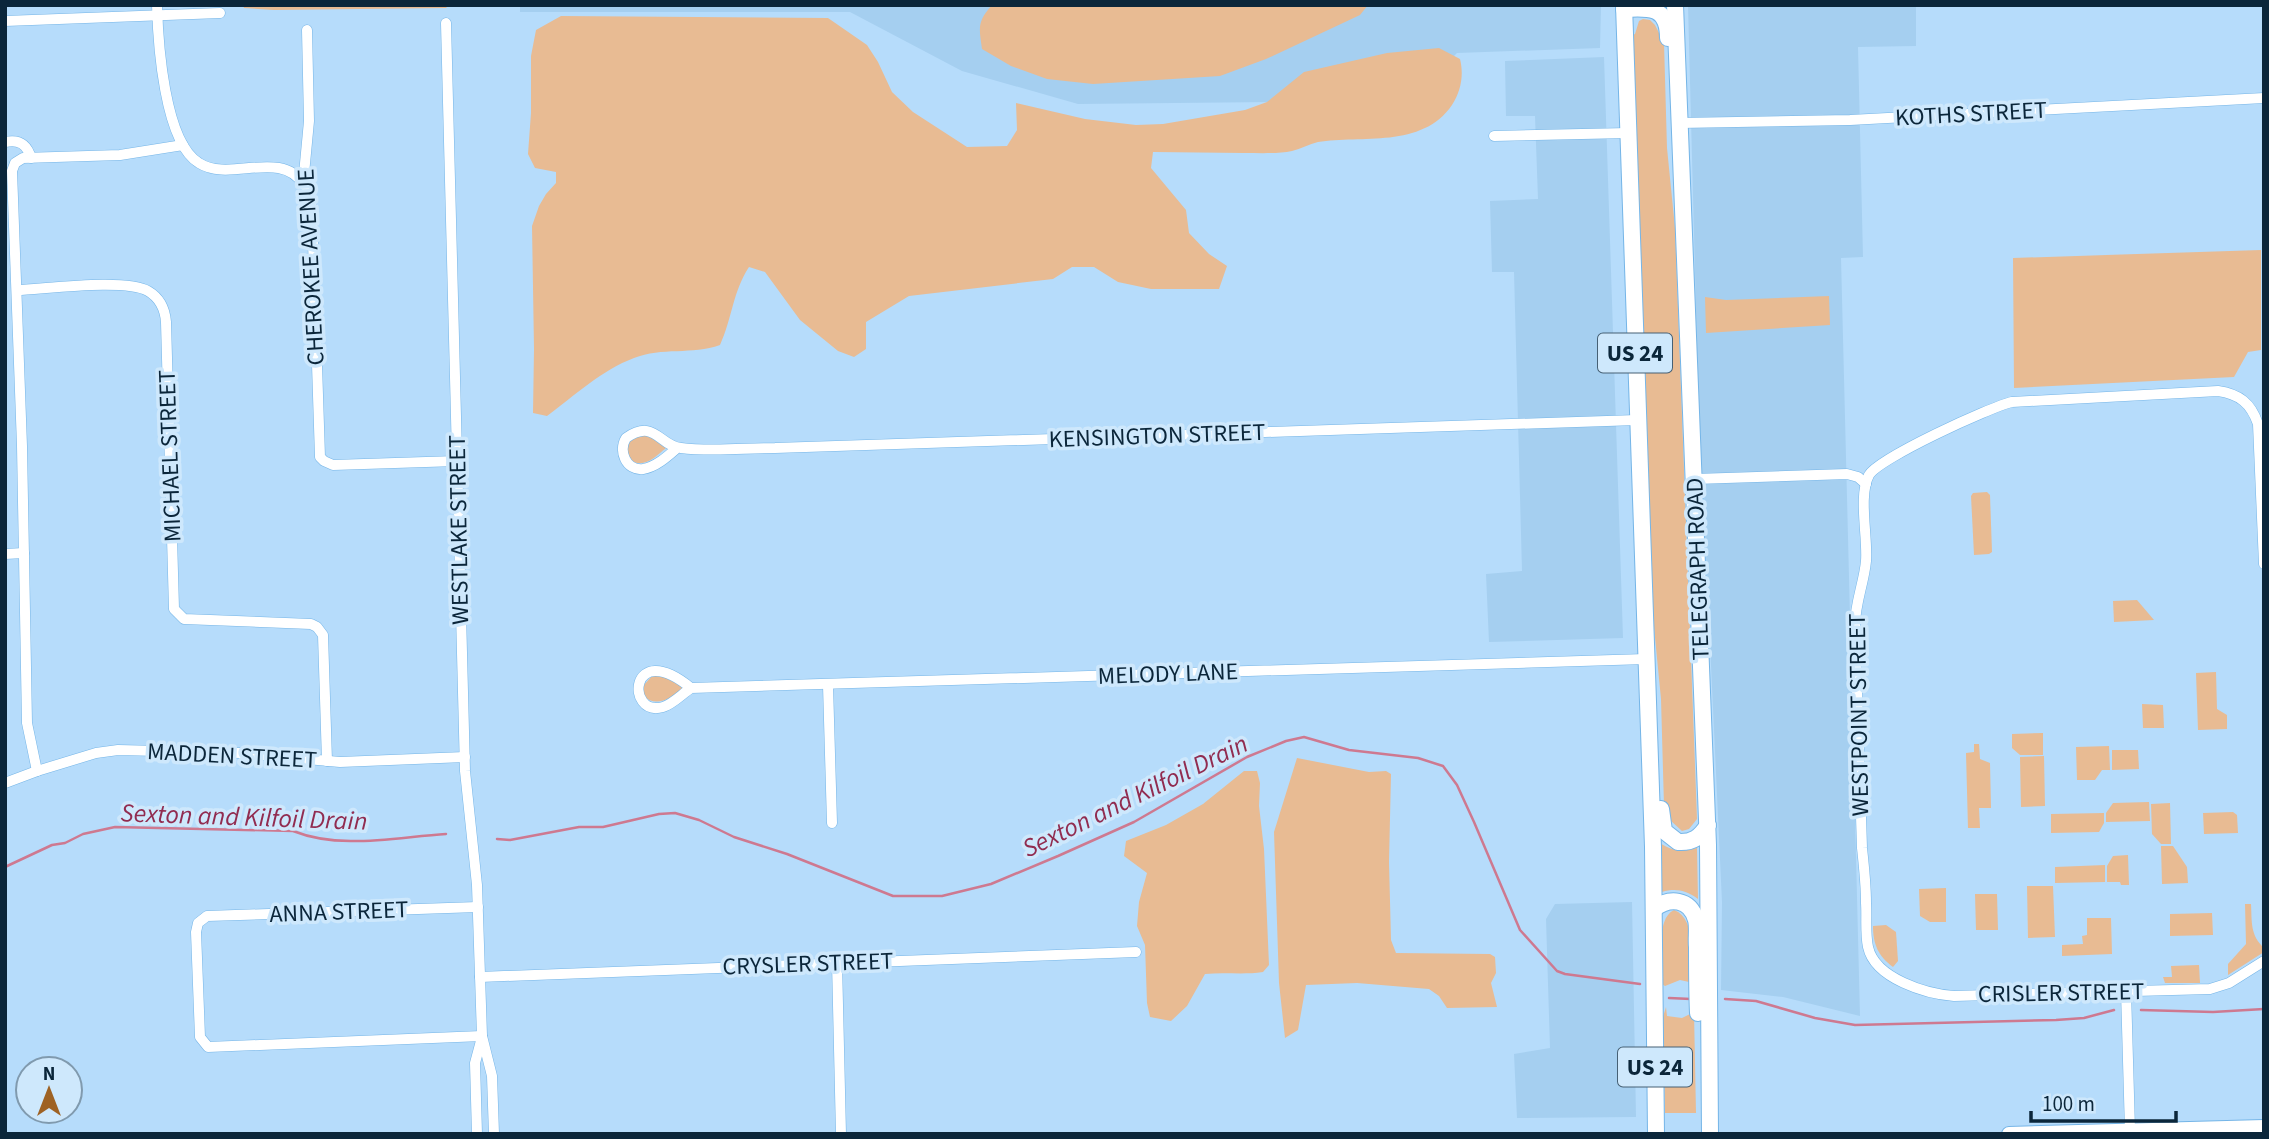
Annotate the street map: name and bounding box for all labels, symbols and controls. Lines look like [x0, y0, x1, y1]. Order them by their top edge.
street label: KOTHS STREET [1894, 93, 2048, 135]
street label: CHEROKEE AVENUE [288, 168, 334, 366]
road number: US 24 [1598, 334, 1672, 372]
street label: MICHAEL STREET [149, 369, 190, 543]
street label: KENSINGTON STREET [1048, 415, 1266, 457]
street label: WESTLAKE STREET [440, 435, 478, 625]
street label: TELEGRAPH ROAD [1677, 477, 1719, 661]
street label: WESTPOINT STREET [1840, 613, 1878, 817]
street label: MELODY LANE [1097, 654, 1239, 694]
water label: Sexton and Kilfoil Drain [1016, 725, 1254, 867]
street label: MADDEN STREET [146, 734, 318, 778]
water label: Sexton and Kilfoil Drain [120, 794, 368, 840]
street label: ANNA STREET [269, 892, 409, 932]
street label: CRYSLER STREET [722, 944, 894, 984]
street label: CRISLER STREET [1978, 974, 2145, 1012]
road number: US 24 [1618, 1048, 1692, 1086]
north arrow [14, 1055, 84, 1125]
text: N [43, 1061, 55, 1088]
scale bar [2031, 1080, 2176, 1124]
text: 100 m [2042, 1089, 2095, 1119]

